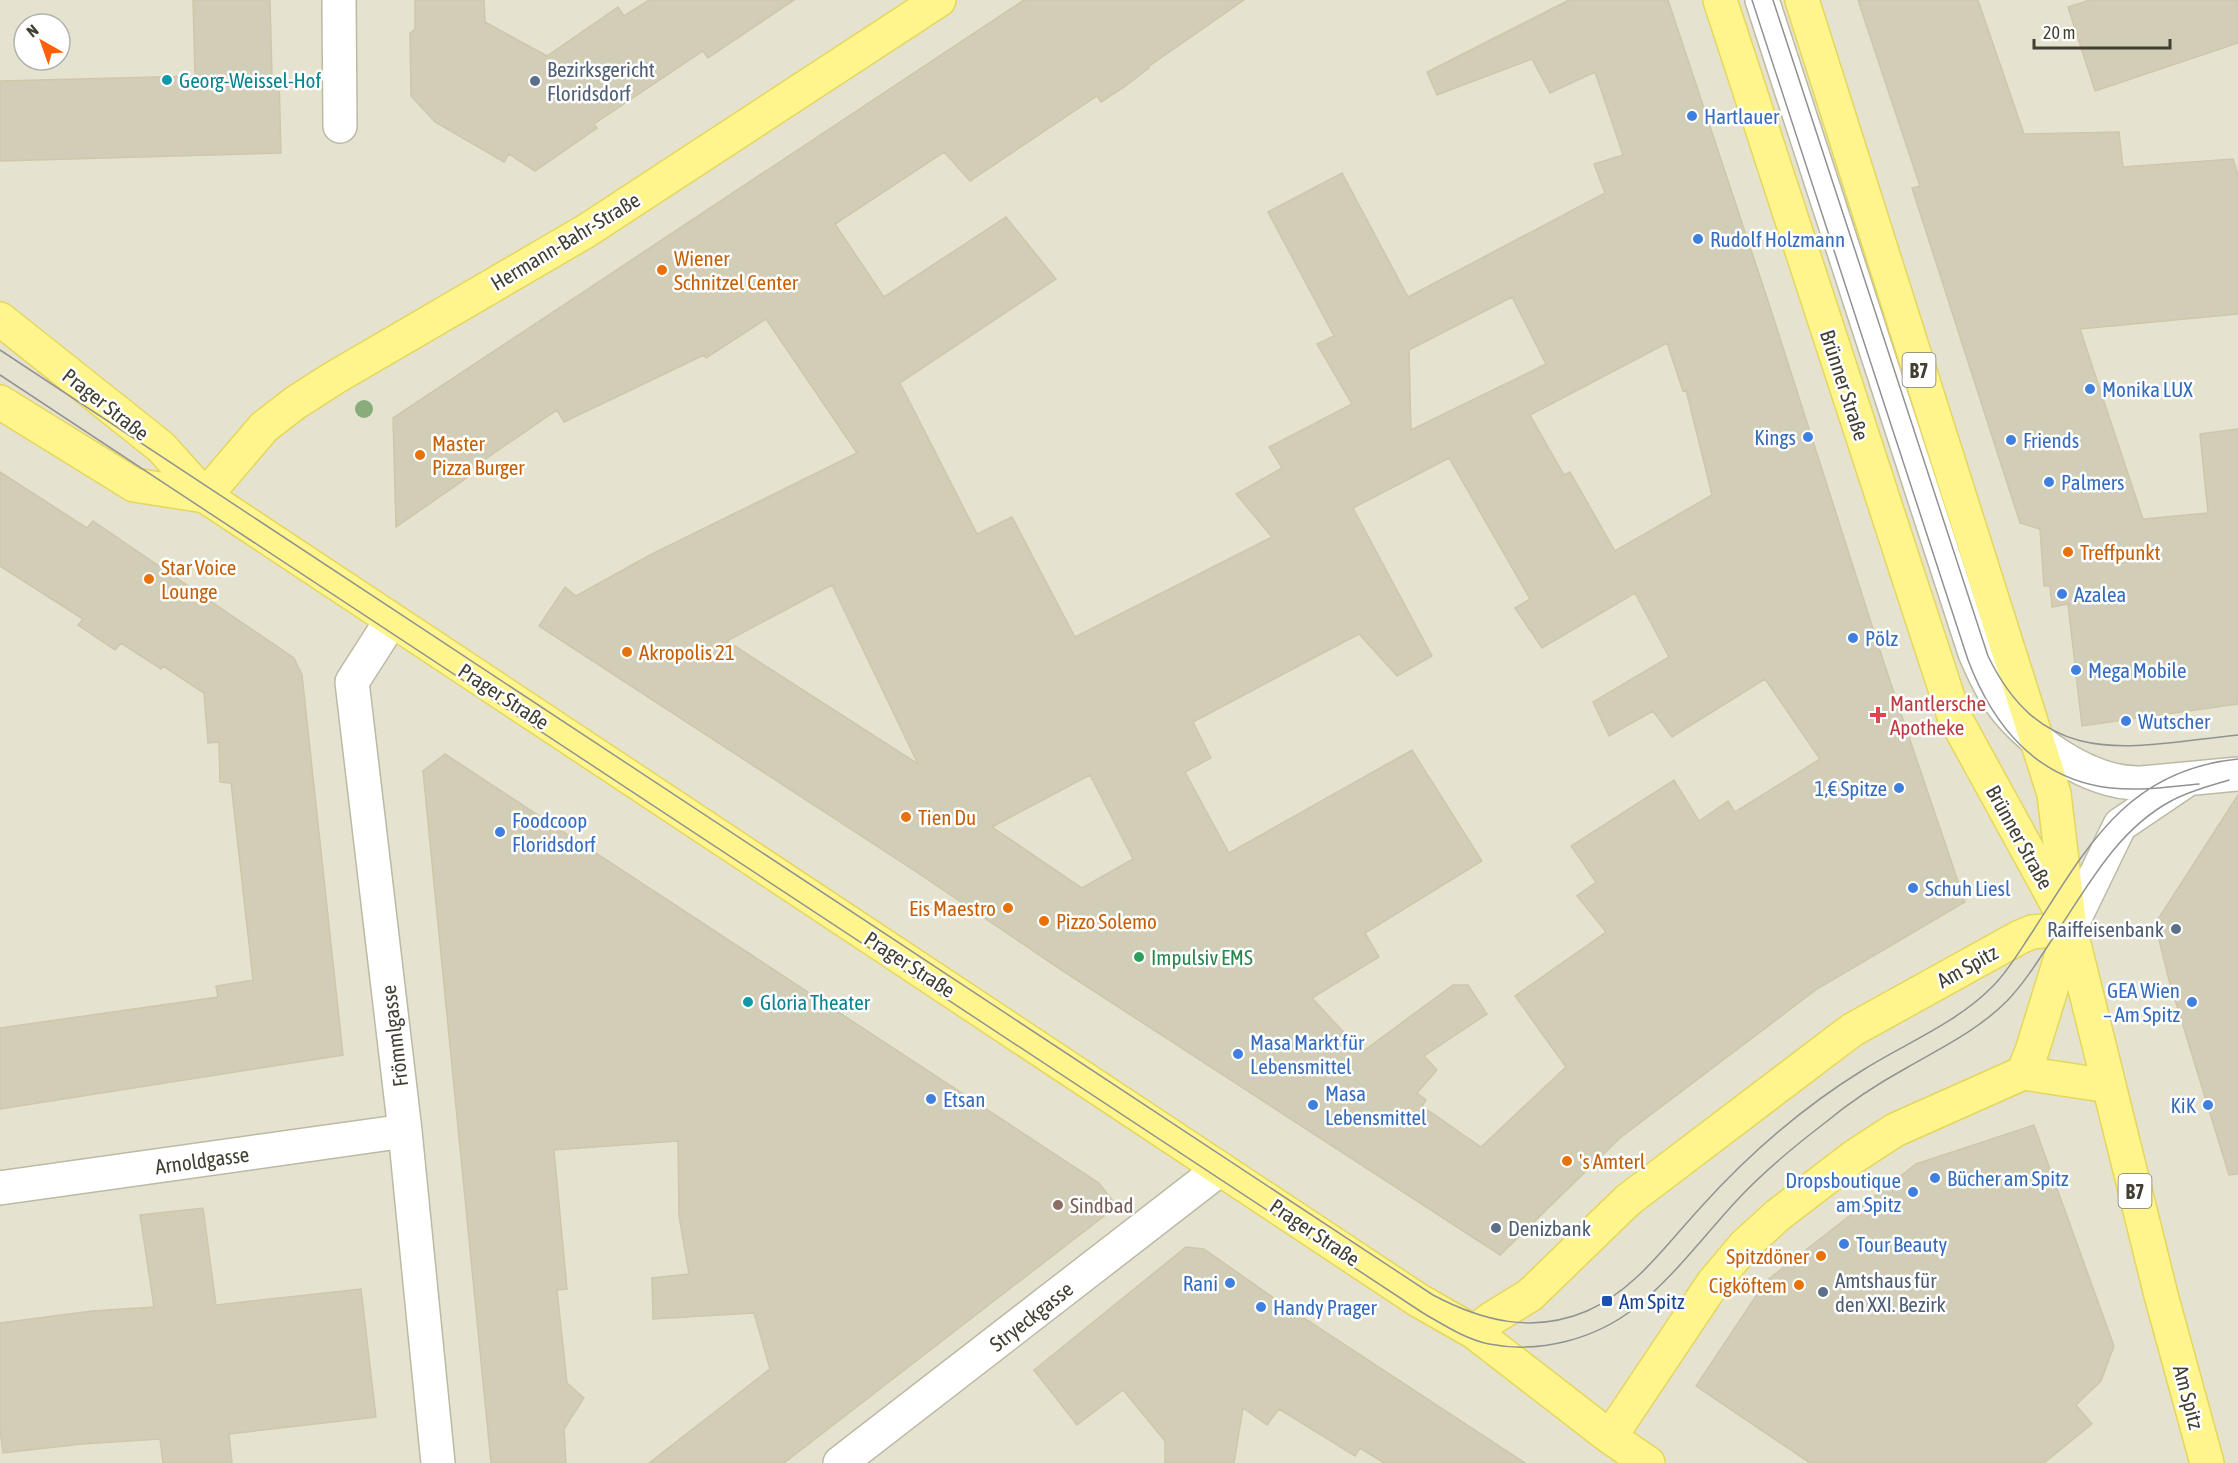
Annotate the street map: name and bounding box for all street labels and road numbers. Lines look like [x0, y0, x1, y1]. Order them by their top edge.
street label: Hermann-Bahr-Straße [486, 187, 644, 295]
street label: Brünner Straße [1816, 327, 1874, 443]
road number: B7 [1902, 353, 1936, 387]
street label: Prager Straße [58, 363, 154, 445]
street label: Prager Straße [454, 658, 554, 734]
street label: Brünner Straße [1982, 781, 2058, 893]
street label: Prager Straße [860, 926, 960, 1002]
street label: Am Spitz [1933, 939, 2002, 992]
street label: Frömmlgasse [376, 984, 412, 1088]
street label: Arnoldgasse [153, 1142, 251, 1178]
road number: B7 [2118, 1174, 2152, 1208]
street label: Prager Straße [1266, 1193, 1364, 1271]
street label: Stryeckgasse [985, 1276, 1077, 1356]
street label: Am Spitz [2169, 1362, 2209, 1432]

